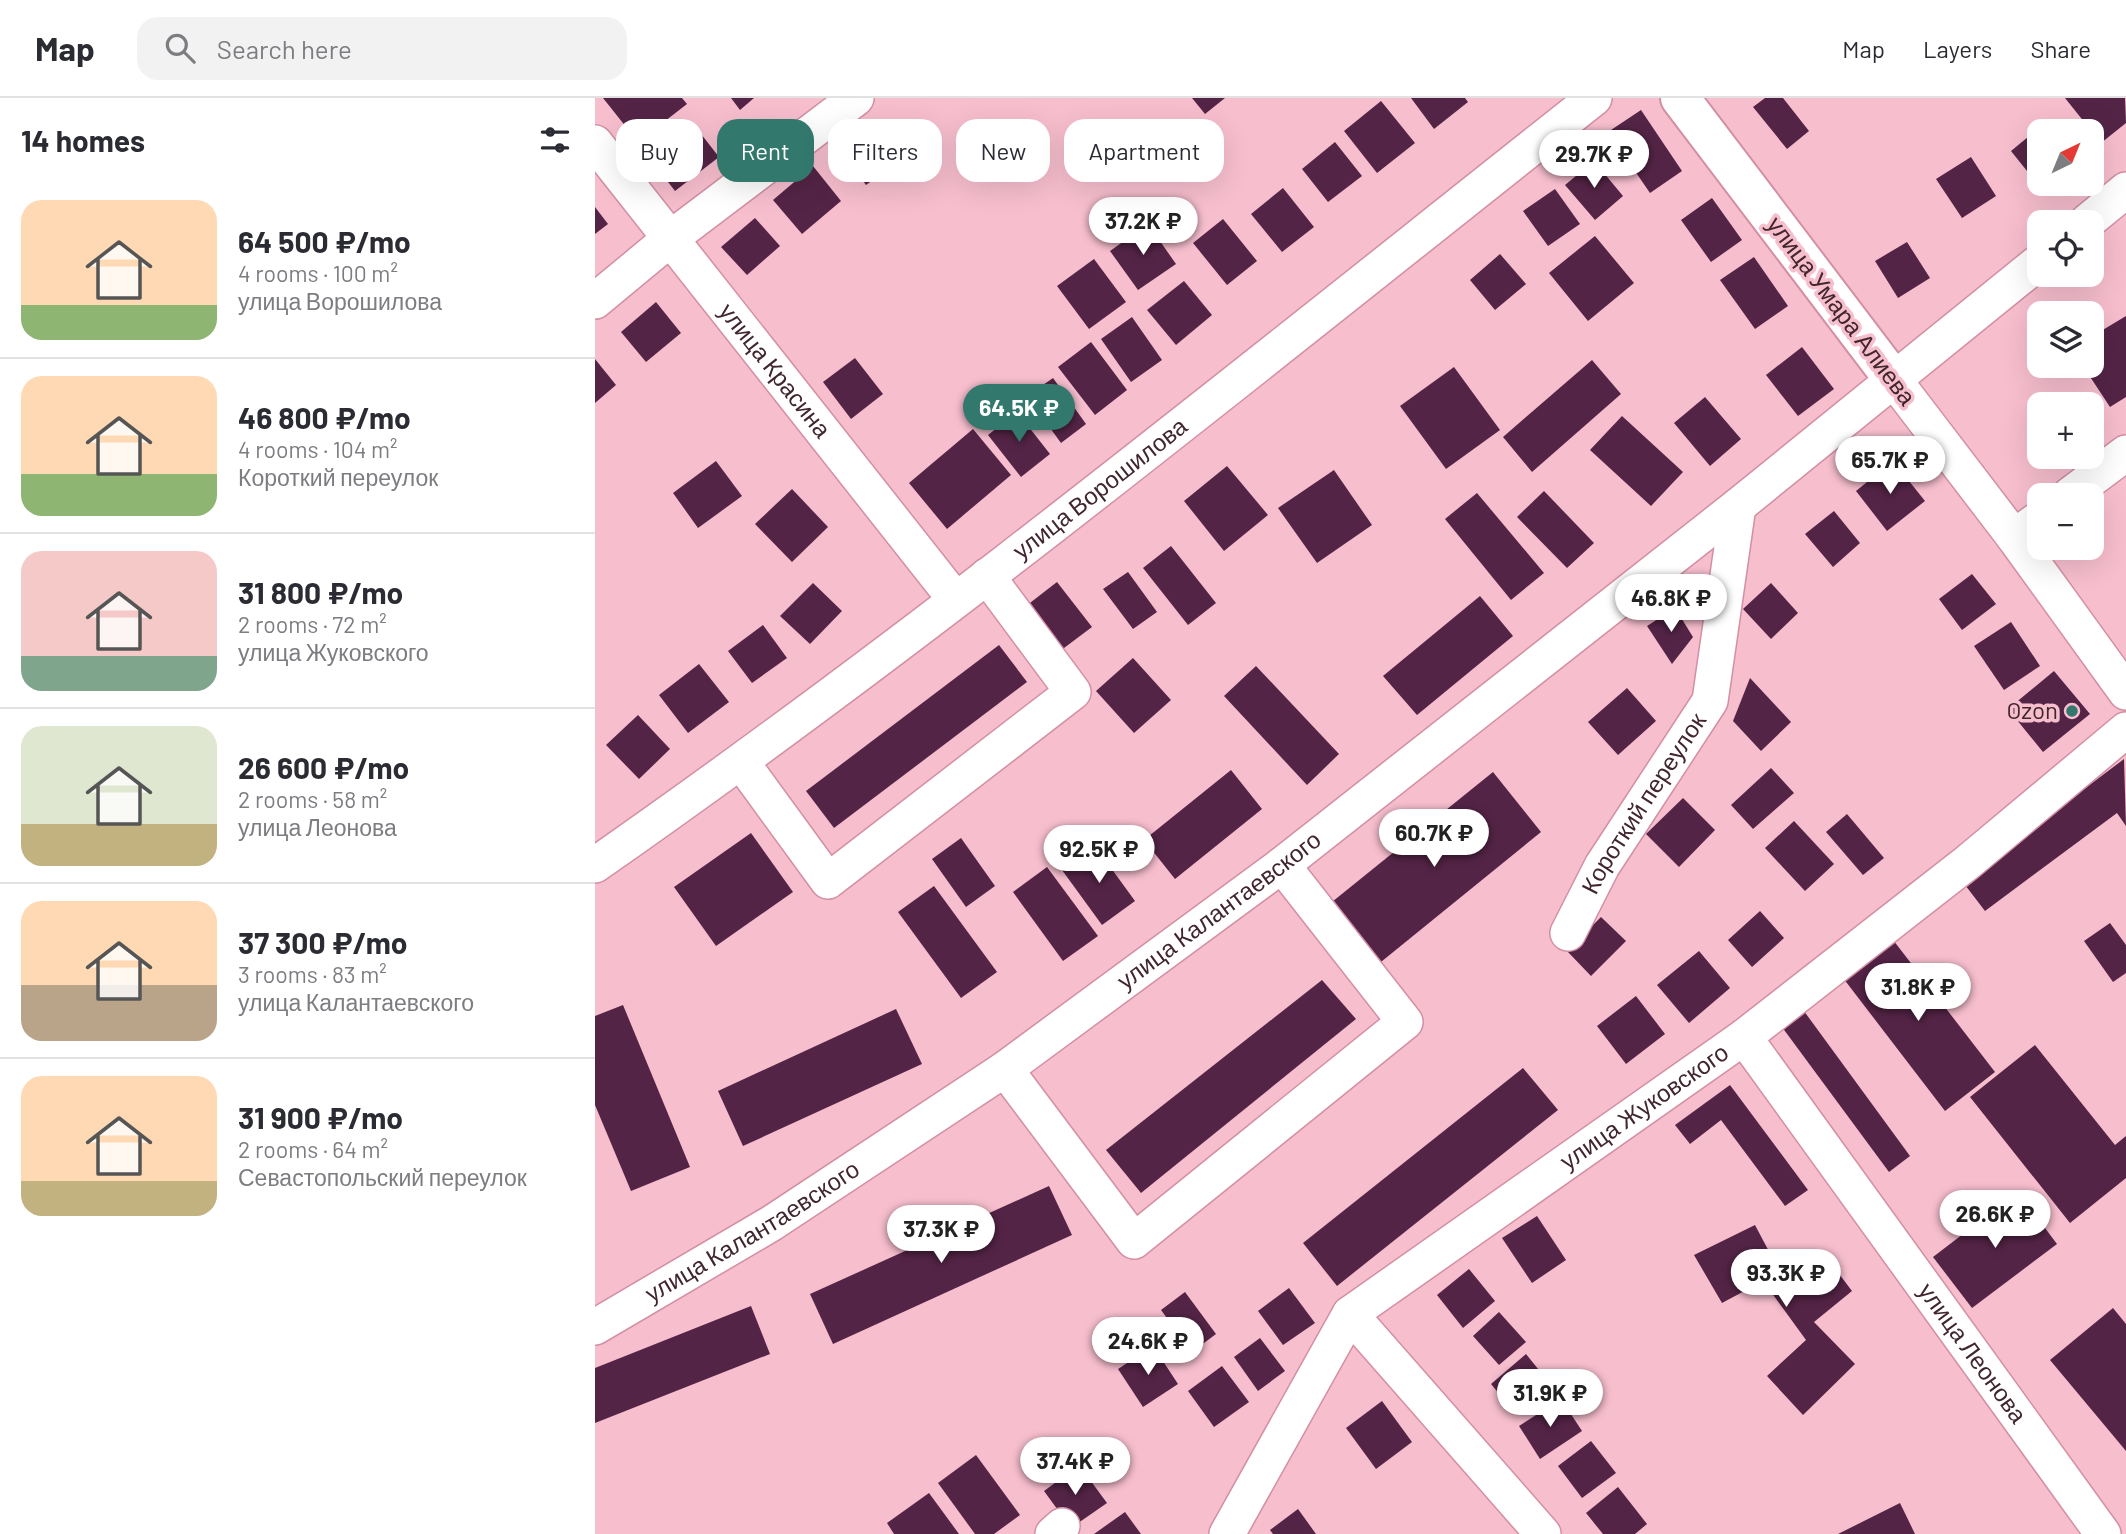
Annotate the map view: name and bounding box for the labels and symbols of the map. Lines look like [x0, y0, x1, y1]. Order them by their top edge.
north arrow [2027, 119, 2103, 196]
pin: 29.7K ₽ [1529, 130, 1659, 190]
pin: 37.2K ₽ [1078, 198, 1208, 257]
street label: улица Умара Алиева [1762, 210, 1923, 411]
street label: улица Красина [714, 297, 838, 443]
pin: 64.5K ₽ [954, 384, 1084, 444]
street label: улица Ворошилова [1006, 410, 1193, 564]
pin: 65.7K ₽ [1825, 436, 1955, 496]
pin: 46.8K ₽ [1606, 574, 1736, 634]
place label: Ozon [2006, 695, 2058, 724]
marker: Ozon [2064, 703, 2080, 719]
street label: Короткий переулок [1574, 707, 1711, 898]
pin: 60.7K ₽ [1369, 810, 1499, 869]
street label: улица Калантаевского [1111, 824, 1326, 995]
pin: 92.5K ₽ [1034, 826, 1164, 885]
pin: 31.8K ₽ [1853, 964, 1983, 1023]
street label: улица Жуковского [1554, 1037, 1733, 1175]
street label: улица Калантаевского [639, 1153, 864, 1307]
pin: 26.6K ₽ [1930, 1190, 2060, 1250]
pin: 37.3K ₽ [876, 1206, 1006, 1265]
pin: 93.3K ₽ [1721, 1250, 1851, 1309]
street label: улица Леонова [1913, 1277, 2034, 1428]
pin: 24.6K ₽ [1083, 1318, 1213, 1377]
pin: 31.9K ₽ [1485, 1370, 1615, 1429]
pin: 37.4K ₽ [1010, 1438, 1140, 1497]

